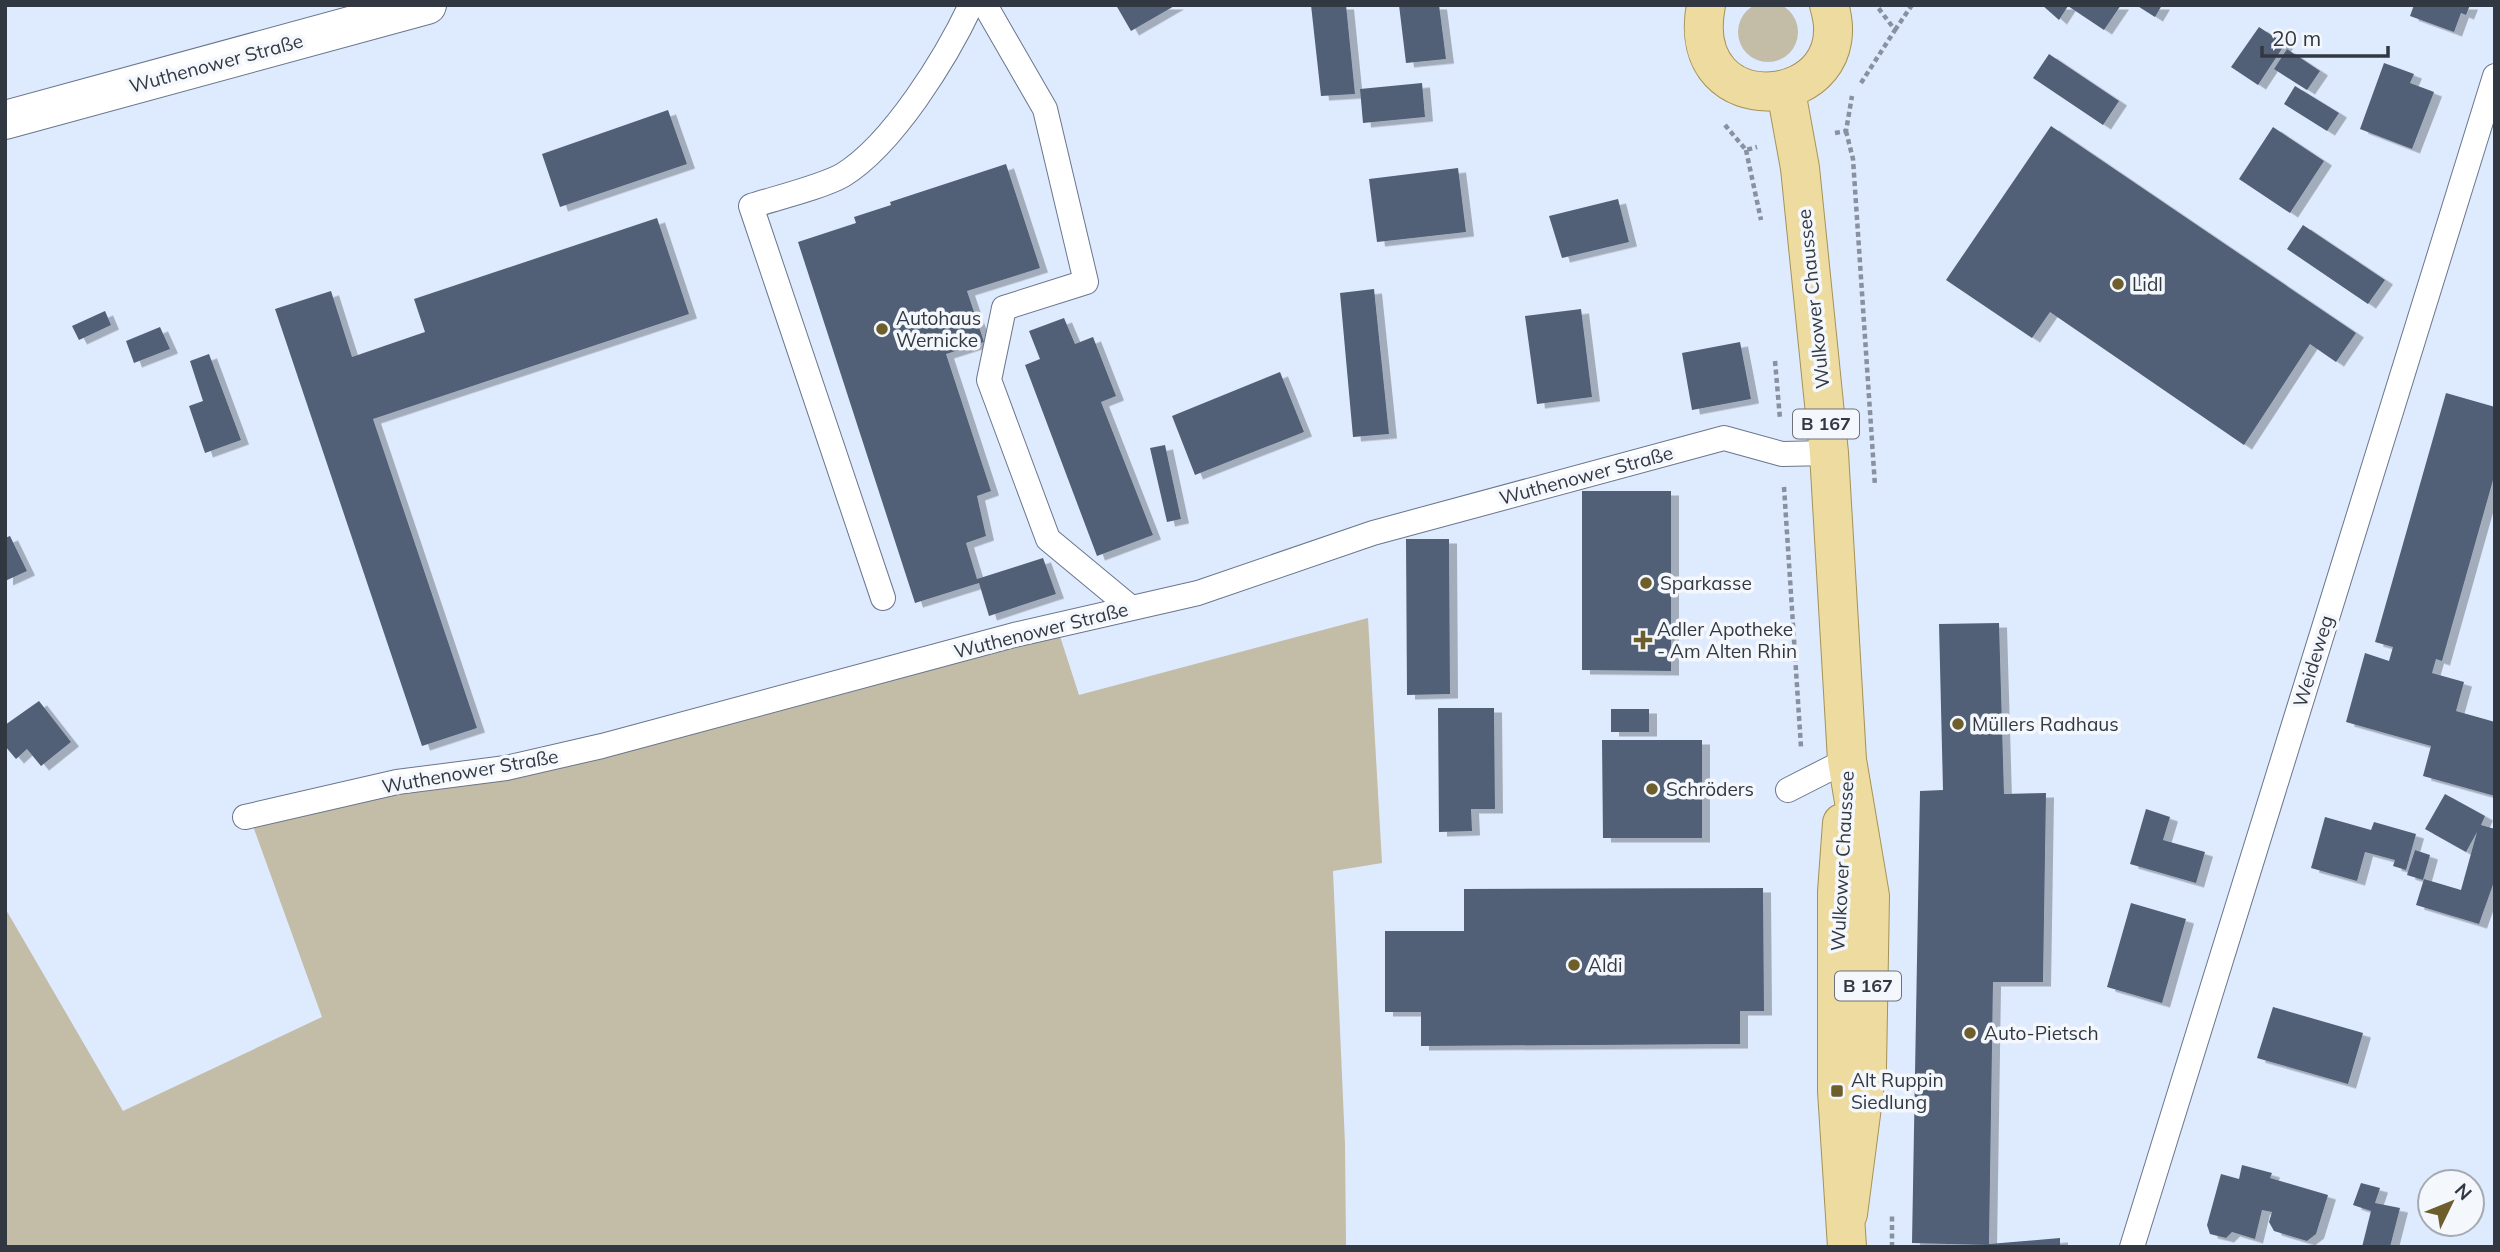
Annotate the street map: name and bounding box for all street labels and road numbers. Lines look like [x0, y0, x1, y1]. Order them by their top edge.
street label: Wuthenower Straße [127, 28, 305, 98]
street label: Wulkower Chaussee [1792, 208, 1834, 390]
road number: B 167 [1793, 410, 1859, 438]
street label: Wuthenower Straße [1497, 440, 1675, 510]
street label: Wuthenower Straße [951, 597, 1131, 663]
street label: Weideweg [2288, 612, 2338, 710]
street label: Wuthenower Straße [380, 744, 560, 798]
street label: Wulkower Chaussee [1825, 770, 1859, 952]
road number: B 167 [1835, 972, 1901, 1001]

